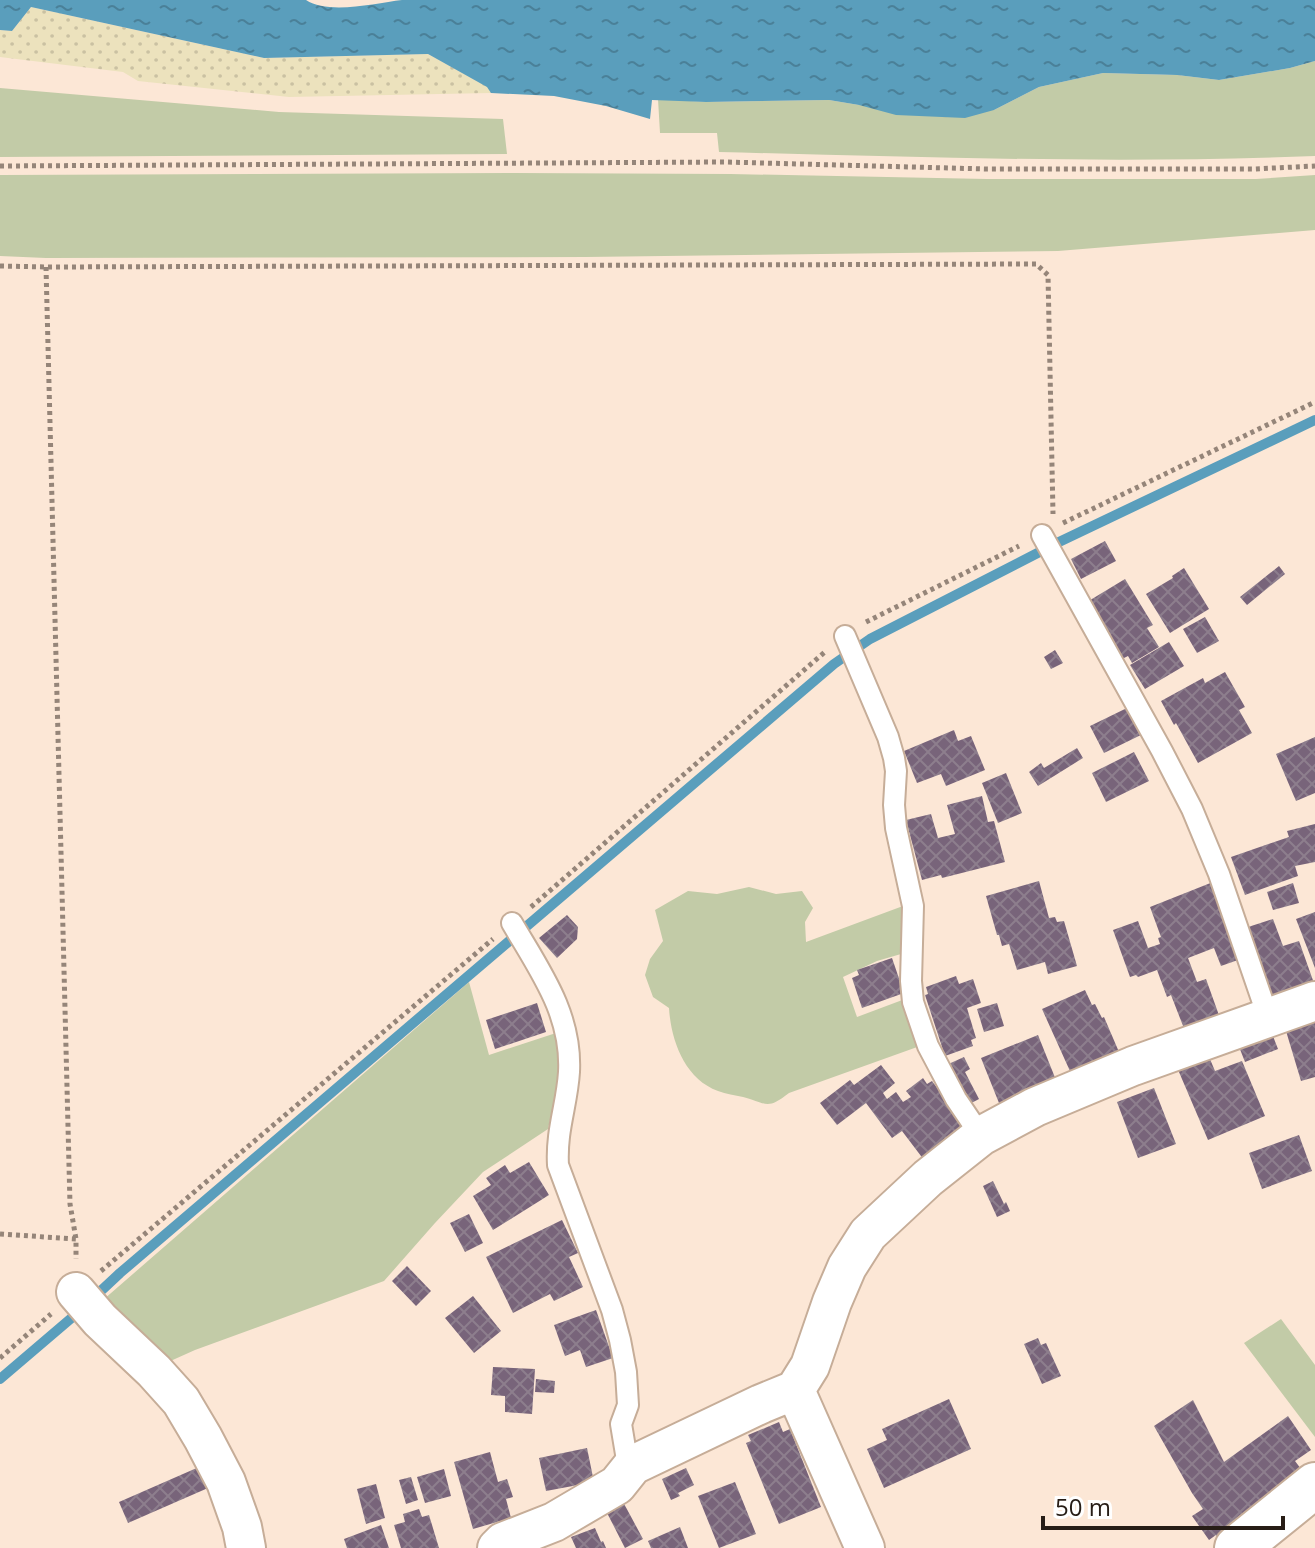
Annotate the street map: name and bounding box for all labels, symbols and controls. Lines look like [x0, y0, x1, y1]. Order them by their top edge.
scale bar [1043, 1480, 1283, 1530]
text: 50 m [1055, 1490, 1111, 1523]

